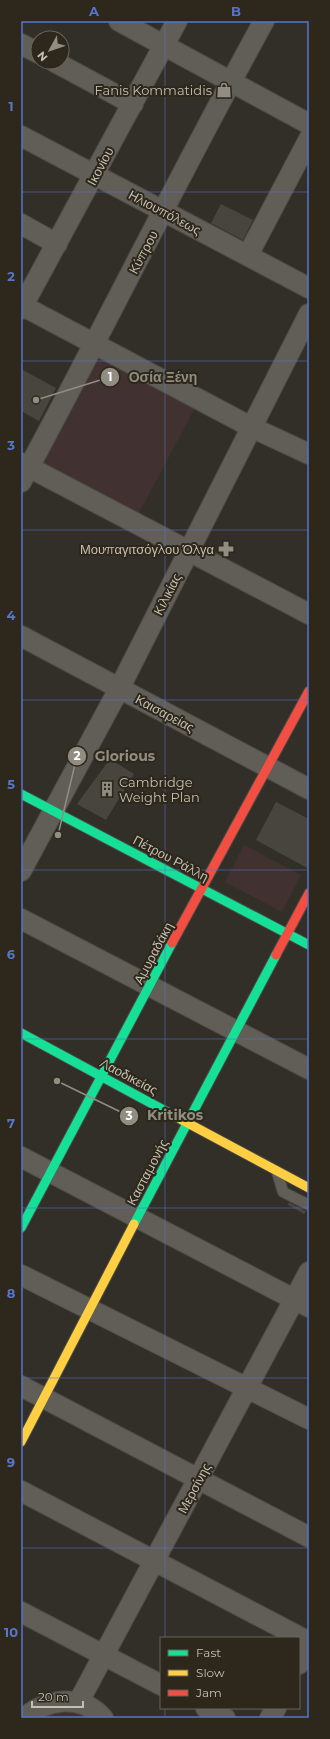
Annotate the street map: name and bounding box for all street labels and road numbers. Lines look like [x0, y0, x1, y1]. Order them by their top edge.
street label: Ικονίου [83, 144, 117, 188]
street label: Ηλιουπόλεως [126, 186, 204, 238]
street label: Κύπρου [125, 228, 161, 276]
street label: Κιλικίας [150, 570, 184, 618]
street label: Καισαρείας [133, 691, 197, 735]
street label: Πέτρου Ράλλη [131, 831, 211, 885]
street label: Αμυραδάκη [130, 919, 176, 987]
street label: Λαοδικείας [97, 1054, 161, 1098]
street label: Κασταμονής [123, 1136, 171, 1208]
street label: Μερσίνης [174, 1460, 214, 1516]

